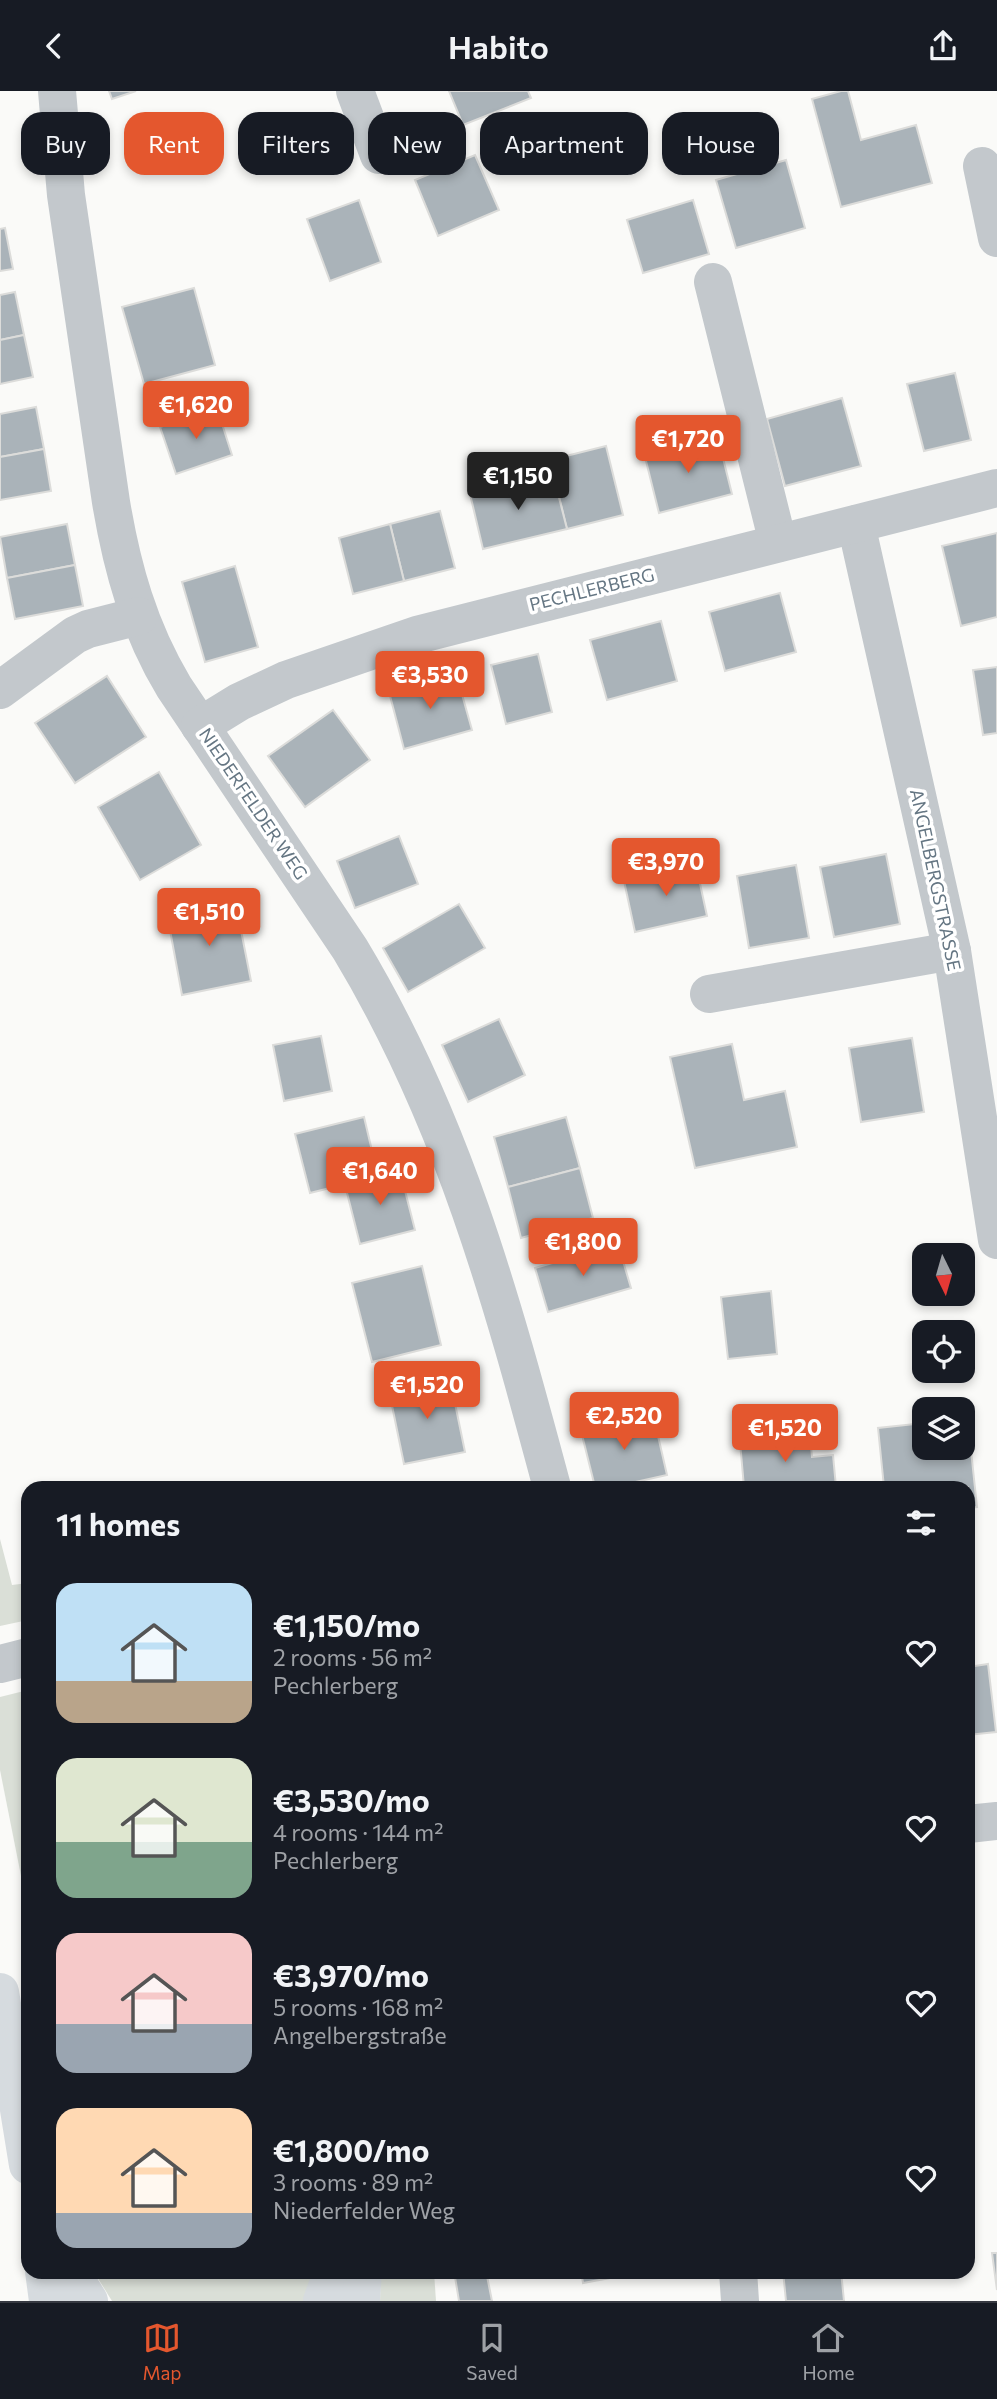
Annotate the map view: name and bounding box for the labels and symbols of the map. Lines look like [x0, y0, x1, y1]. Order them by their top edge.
pin: €1,620 [139, 381, 253, 441]
pin: €1,720 [631, 415, 745, 475]
pin: €1,150 [461, 453, 575, 512]
street label: PECHLERBERG [527, 563, 657, 615]
pin: €3,530 [373, 651, 487, 711]
street label: NIEDERFELDER WEG [195, 723, 313, 883]
street label: ANGELBERGSTRASSE [906, 787, 966, 973]
pin: €3,970 [609, 839, 723, 898]
pin: €1,510 [152, 889, 266, 948]
pin: €1,640 [323, 1147, 437, 1207]
pin: €1,800 [526, 1219, 640, 1278]
north arrow [912, 1243, 975, 1305]
pin: €1,520 [370, 1361, 484, 1421]
pin: €2,520 [567, 1393, 681, 1452]
pin: €1,520 [728, 1405, 842, 1464]

